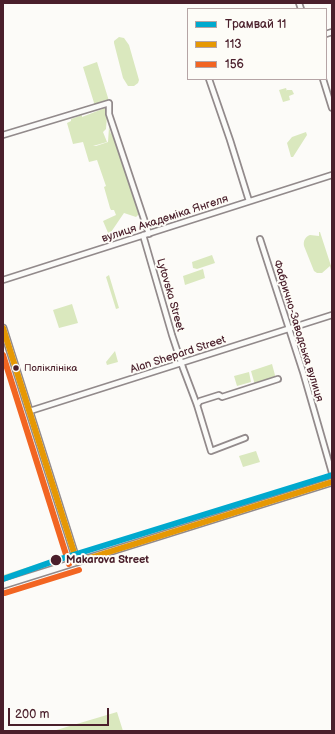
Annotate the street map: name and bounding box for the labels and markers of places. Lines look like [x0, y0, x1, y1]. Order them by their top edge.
place label: Поліклініка [24, 362, 77, 374]
marker: Поліклініка [11, 363, 21, 373]
marker: Makarova Street [49, 553, 63, 567]
place label: Makarova Street [66, 553, 149, 567]

